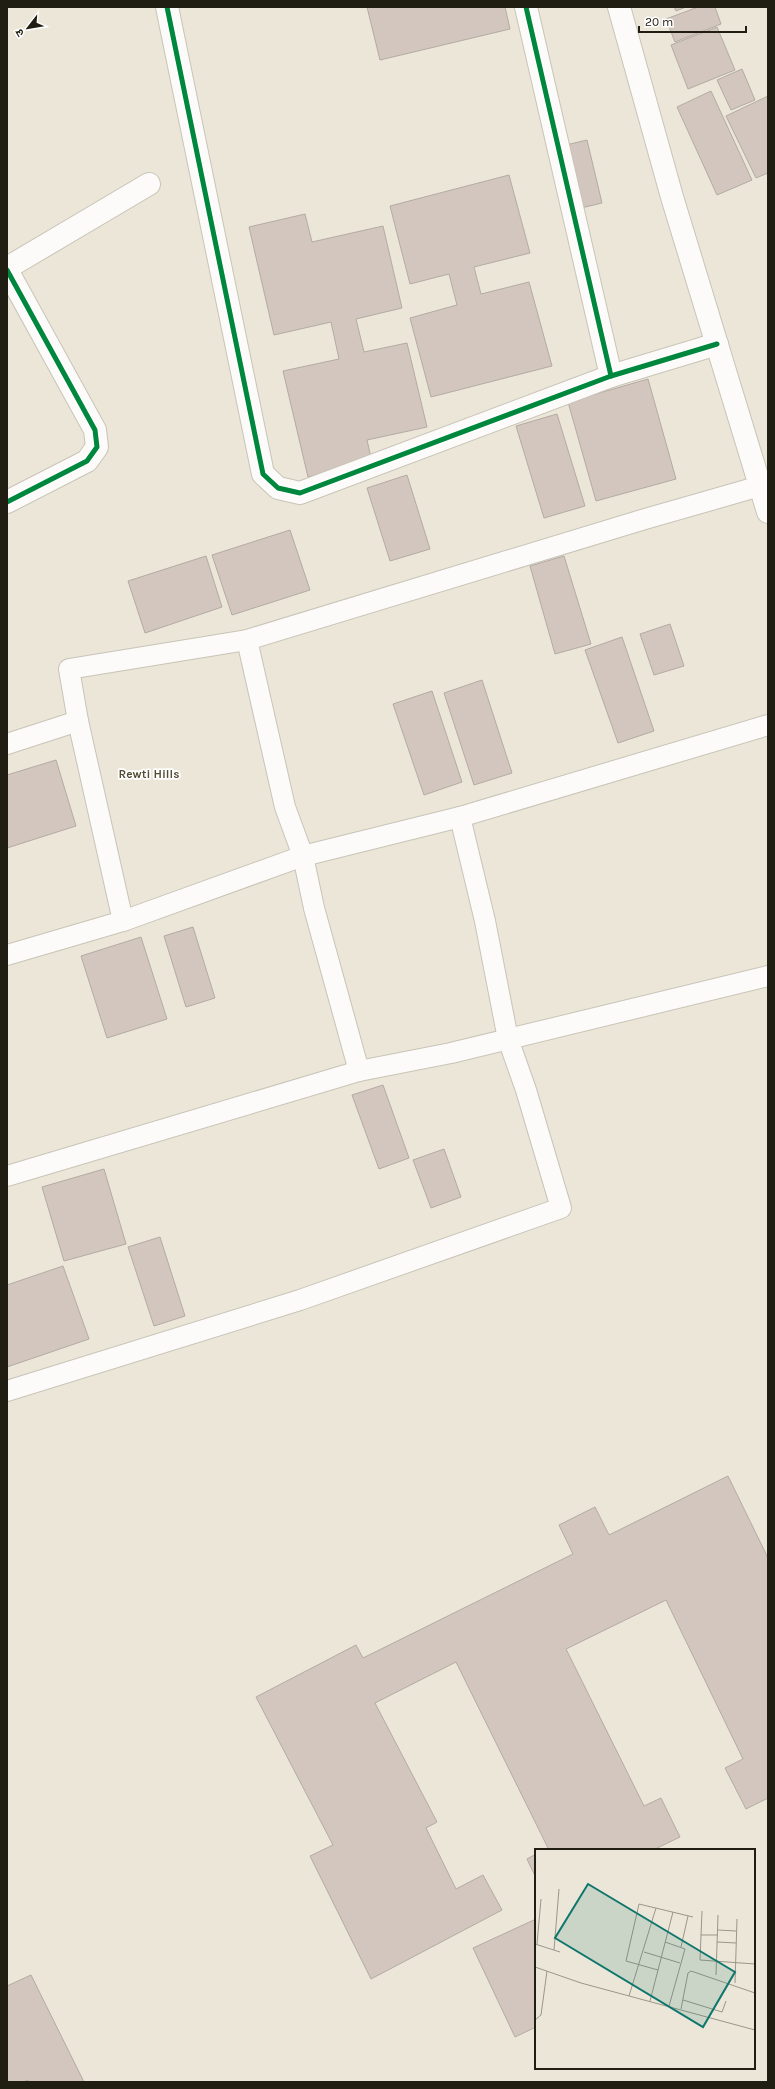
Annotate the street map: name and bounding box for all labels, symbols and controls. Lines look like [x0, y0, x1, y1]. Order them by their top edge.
north arrow [8, 8, 48, 48]
scale bar [639, 8, 746, 34]
text: 20 m [645, 15, 673, 29]
text: उ [12, 26, 27, 39]
district label: Rewti Hills [119, 767, 179, 781]
inset map [535, 1849, 755, 2069]

